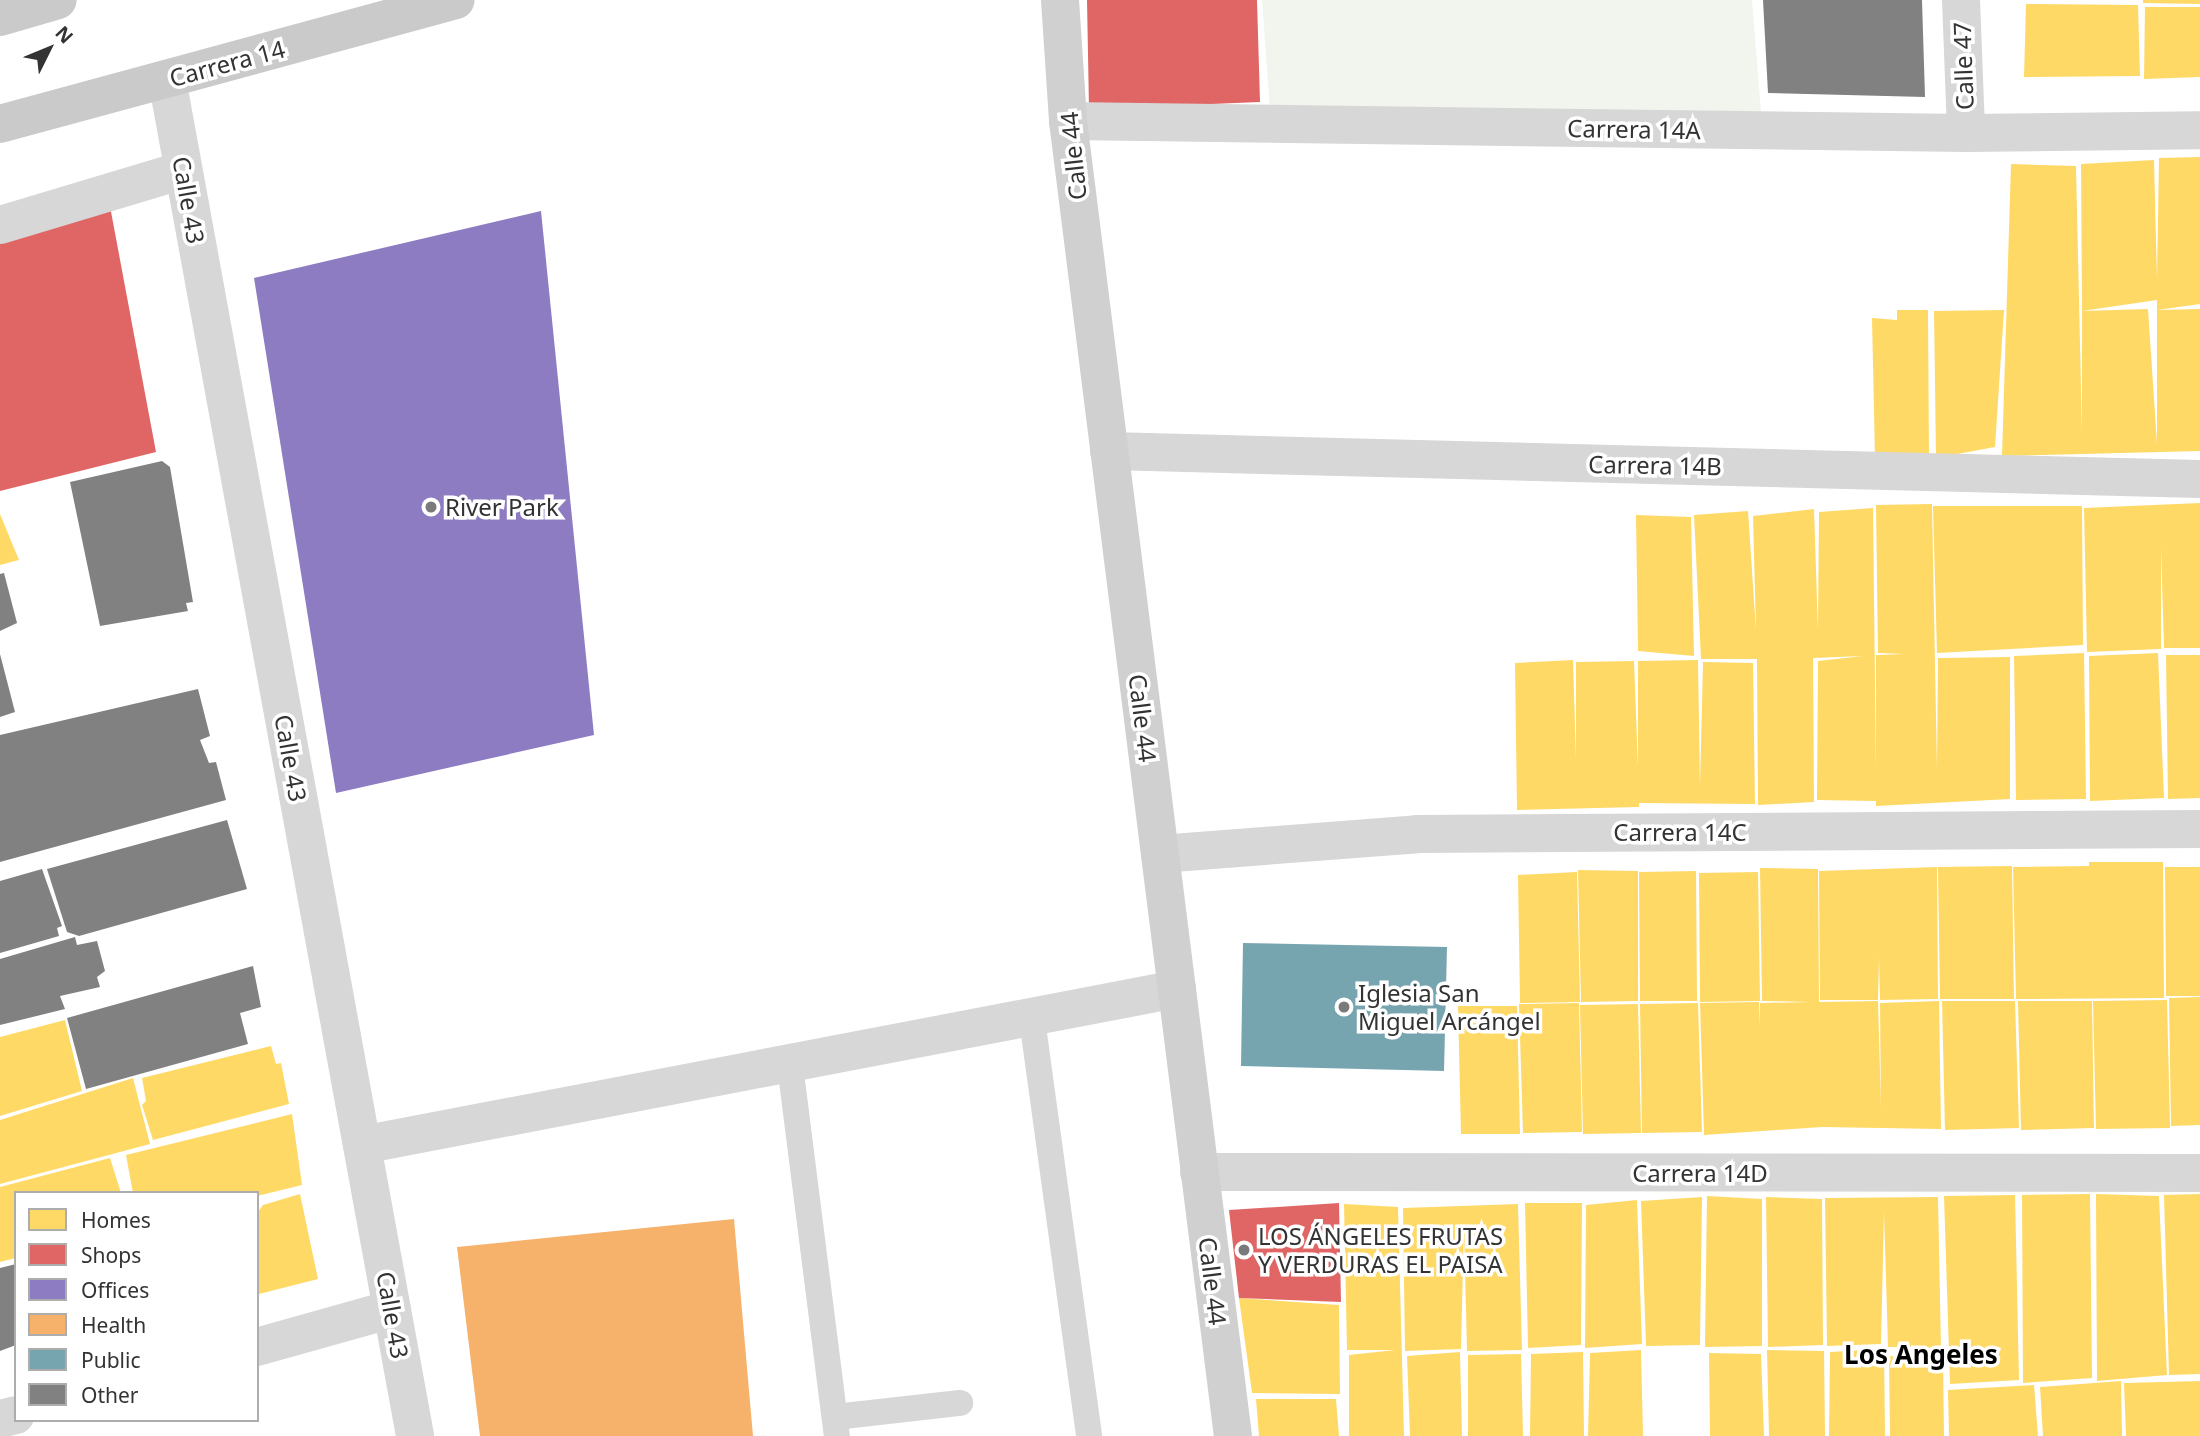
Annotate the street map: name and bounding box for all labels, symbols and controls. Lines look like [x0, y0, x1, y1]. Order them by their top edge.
north arrow [14, 14, 84, 84]
text: N [50, 20, 79, 49]
street label: Calle 47 [1947, 21, 1979, 111]
street label: Carrera 14 [166, 34, 288, 92]
street label: Calle 44 [1054, 111, 1092, 201]
street label: Carrera 14A [1567, 113, 1701, 145]
street label: Calle 43 [167, 154, 211, 246]
street label: Carrera 14B [1588, 449, 1722, 481]
place label: River Park [445, 493, 559, 521]
marker: River Park [423, 499, 439, 515]
street label: Calle 44 [1123, 672, 1163, 764]
street label: Calle 43 [269, 712, 313, 804]
street label: Carrera 14C [1613, 818, 1747, 846]
place label: Iglesia San Miguel Arcángel [1358, 979, 1541, 1035]
marker: Iglesia San Miguel Arcángel [1336, 999, 1352, 1015]
street label: Carrera 14D [1632, 1159, 1768, 1187]
legend [14, 1191, 259, 1422]
text: Homes [81, 1206, 151, 1234]
place label: LOS ÁNGELES FRUTAS Y VERDURAS EL PAISA [1258, 1222, 1503, 1278]
street label: Calle 44 [1193, 1235, 1233, 1327]
text: Shops [81, 1241, 141, 1269]
marker: LOS ÁNGELES FRUTAS Y VERDURAS EL PAISA [1236, 1242, 1252, 1258]
street label: Calle 43 [371, 1269, 415, 1361]
text: Offices [81, 1276, 149, 1304]
text: Health [81, 1311, 146, 1339]
district label: Los Angeles [1844, 1339, 1998, 1371]
text: Public [81, 1346, 141, 1374]
text: Other [81, 1381, 138, 1409]

